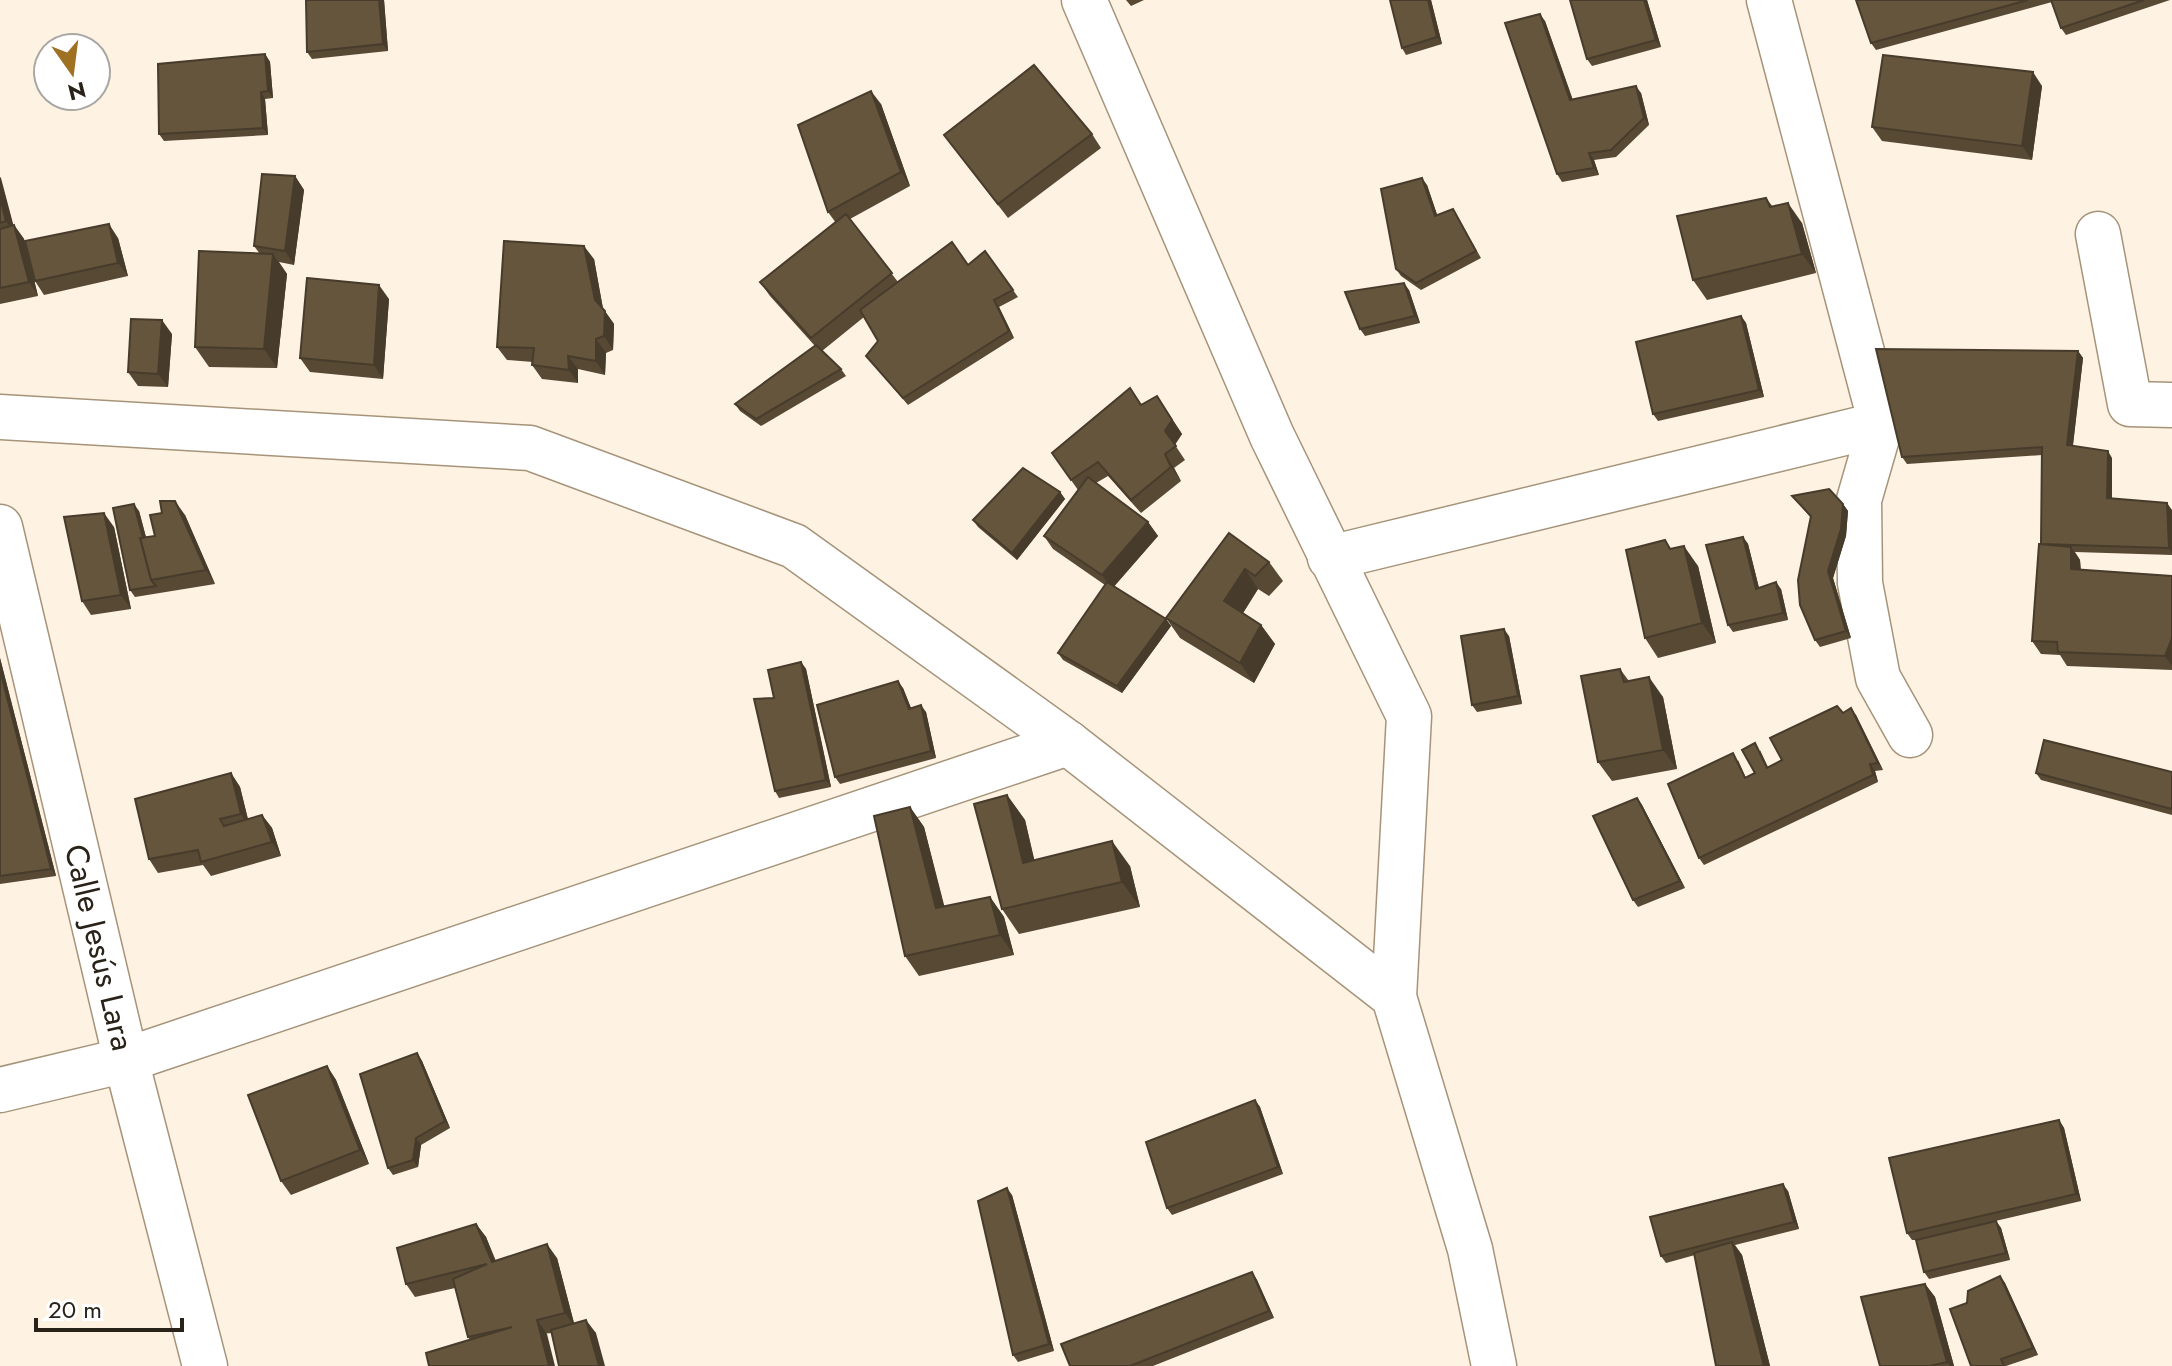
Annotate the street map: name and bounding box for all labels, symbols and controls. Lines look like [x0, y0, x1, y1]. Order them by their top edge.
north arrow [32, 32, 112, 112]
text: N [64, 74, 89, 109]
street label: Calle Jesús Lara [53, 840, 146, 1055]
scale bar [36, 1282, 182, 1332]
text: 20 m [48, 1292, 102, 1327]

